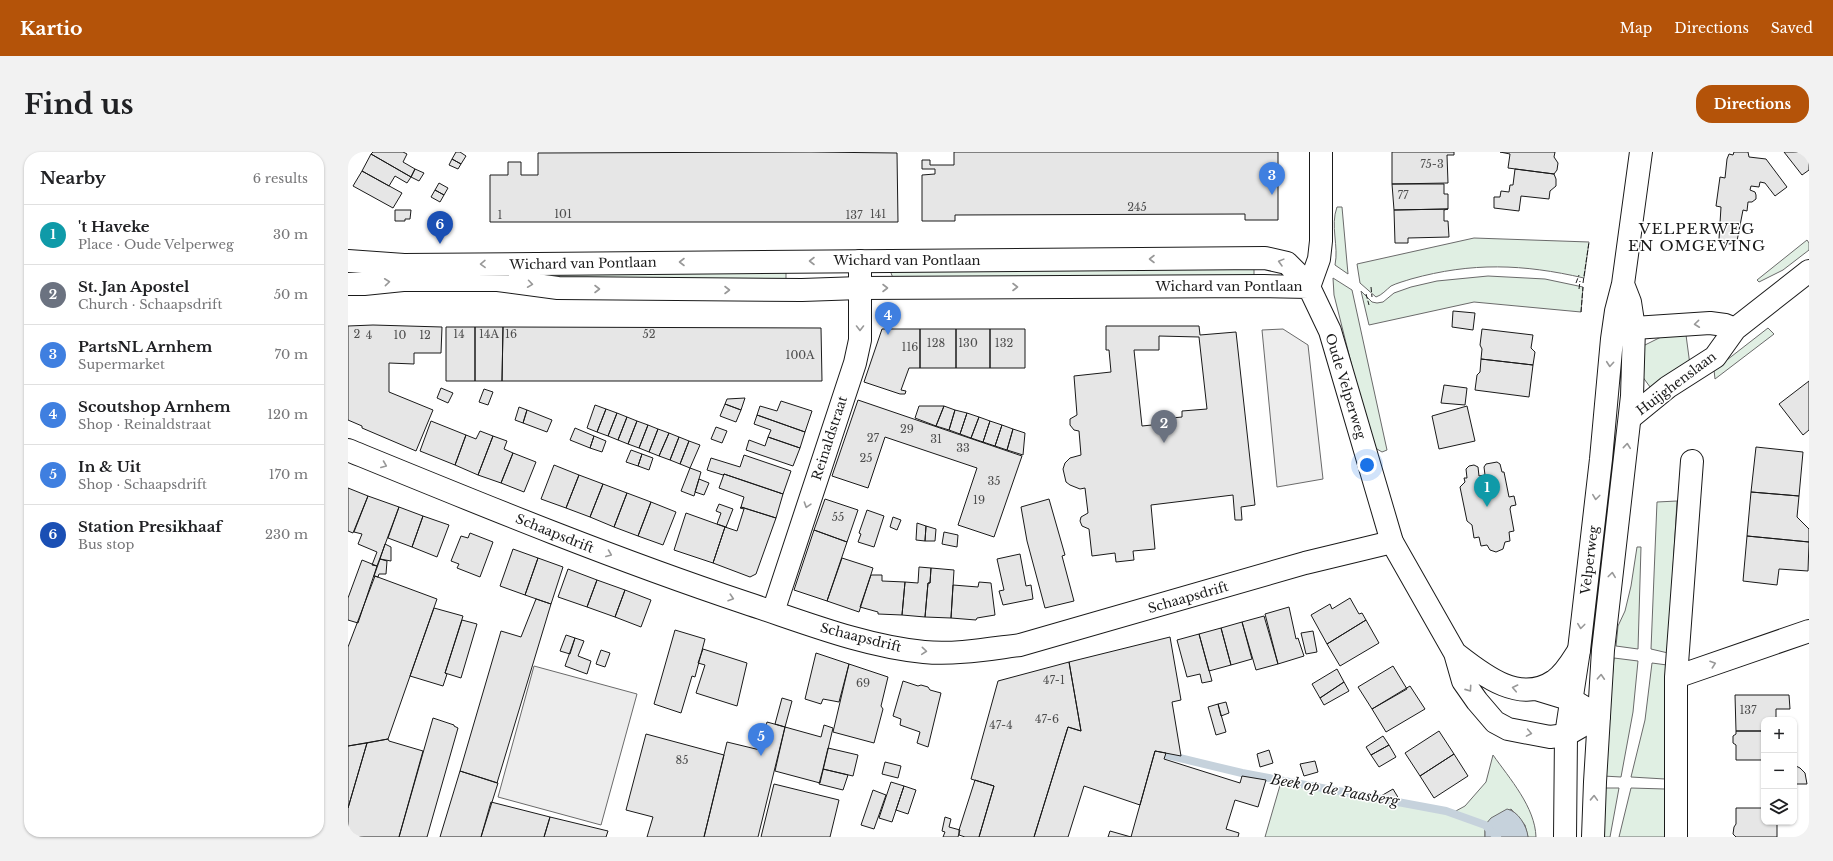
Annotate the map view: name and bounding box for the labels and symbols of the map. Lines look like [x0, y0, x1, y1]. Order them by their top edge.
house number: 75-3 [1420, 157, 1444, 171]
pin: 3 [1259, 162, 1285, 195]
house number: 77 [1397, 188, 1409, 202]
house number: 245 [1127, 200, 1147, 214]
house number: 101 [554, 207, 572, 221]
house number: 141 [870, 207, 886, 221]
house number: 1 [498, 208, 503, 222]
house number: 137 [845, 208, 863, 222]
pin: 6 [427, 211, 453, 244]
district label: VELPERWEG EN OMGEVING [1628, 219, 1766, 255]
street label: Wichard van Pontlaan [832, 252, 981, 269]
street label: Wichard van Pontlaan [508, 254, 657, 273]
one-way arrow [1149, 255, 1155, 263]
one-way arrow [809, 257, 815, 265]
one-way arrow [679, 258, 685, 266]
one-way arrow [1278, 258, 1285, 267]
one-way arrow [480, 260, 486, 268]
one-way arrow [384, 278, 390, 287]
street label: Wichard van Pontlaan [1154, 278, 1303, 295]
one-way arrow [527, 279, 534, 288]
one-way arrow [1012, 283, 1018, 292]
one-way arrow [882, 284, 888, 292]
one-way arrow [594, 285, 600, 293]
one-way arrow [724, 286, 730, 294]
pin: 4 [875, 302, 901, 335]
one-way arrow [1694, 319, 1700, 328]
one-way arrow [856, 325, 864, 331]
house number: 2 [354, 327, 361, 341]
house number: 14 [453, 327, 465, 341]
house number: 14A [479, 327, 499, 341]
house number: 16 [505, 327, 517, 341]
house number: 52 [642, 327, 656, 341]
house number: 4 [366, 328, 372, 342]
house number: 10 [394, 328, 407, 342]
house number: 12 [419, 328, 431, 342]
street label: Oude Velperweg [1321, 331, 1370, 441]
house number: 128 [927, 336, 945, 350]
house number: 130 [958, 336, 978, 350]
house number: 132 [995, 336, 1013, 350]
house number: 116 [902, 340, 918, 354]
house number: 100A [786, 348, 815, 362]
street label: Huijghenslaan [1633, 348, 1720, 419]
one-way arrow [1605, 361, 1614, 367]
street label: Reinaldstraat [808, 394, 851, 482]
pin: 2 [1151, 410, 1177, 443]
house number: 29 [900, 422, 914, 436]
house number: 27 [867, 431, 880, 445]
house number: 31 [930, 432, 942, 446]
house number: 33 [956, 441, 970, 455]
one-way arrow [1622, 443, 1631, 449]
house number: 25 [859, 451, 873, 465]
your location [1357, 455, 1377, 475]
one-way arrow [380, 460, 388, 468]
house number: 35 [987, 474, 1001, 488]
pin: 1 [1474, 474, 1500, 507]
house number: 19 [973, 493, 985, 507]
one-way arrow [1592, 494, 1601, 500]
one-way arrow [803, 502, 812, 509]
street label: Schaapsdrift [513, 510, 597, 557]
house number: 55 [832, 510, 844, 524]
street label: Velperweg [1577, 524, 1602, 597]
one-way arrow [605, 550, 612, 558]
one-way arrow [1607, 572, 1616, 578]
street label: Schaapsdrift [1146, 578, 1231, 617]
one-way arrow [728, 593, 735, 602]
street label: Schaapsdrift [819, 619, 903, 656]
one-way arrow [1577, 623, 1586, 629]
one-way arrow [921, 647, 927, 656]
one-way arrow [1709, 660, 1716, 669]
house number: 47-1 [1043, 673, 1065, 687]
one-way arrow [1597, 674, 1606, 680]
house number: 69 [856, 676, 870, 690]
one-way arrow [1511, 684, 1518, 692]
one-way arrow [1464, 685, 1471, 692]
house number: 137 [1739, 703, 1757, 717]
house number: 47-6 [1035, 712, 1059, 726]
house number: 47-4 [989, 718, 1013, 732]
pin: 5 [748, 723, 774, 756]
one-way arrow [1526, 728, 1533, 737]
house number: 85 [676, 753, 688, 767]
water label: Beek op de Paasberg [1268, 770, 1402, 810]
one-way arrow [1590, 795, 1598, 801]

